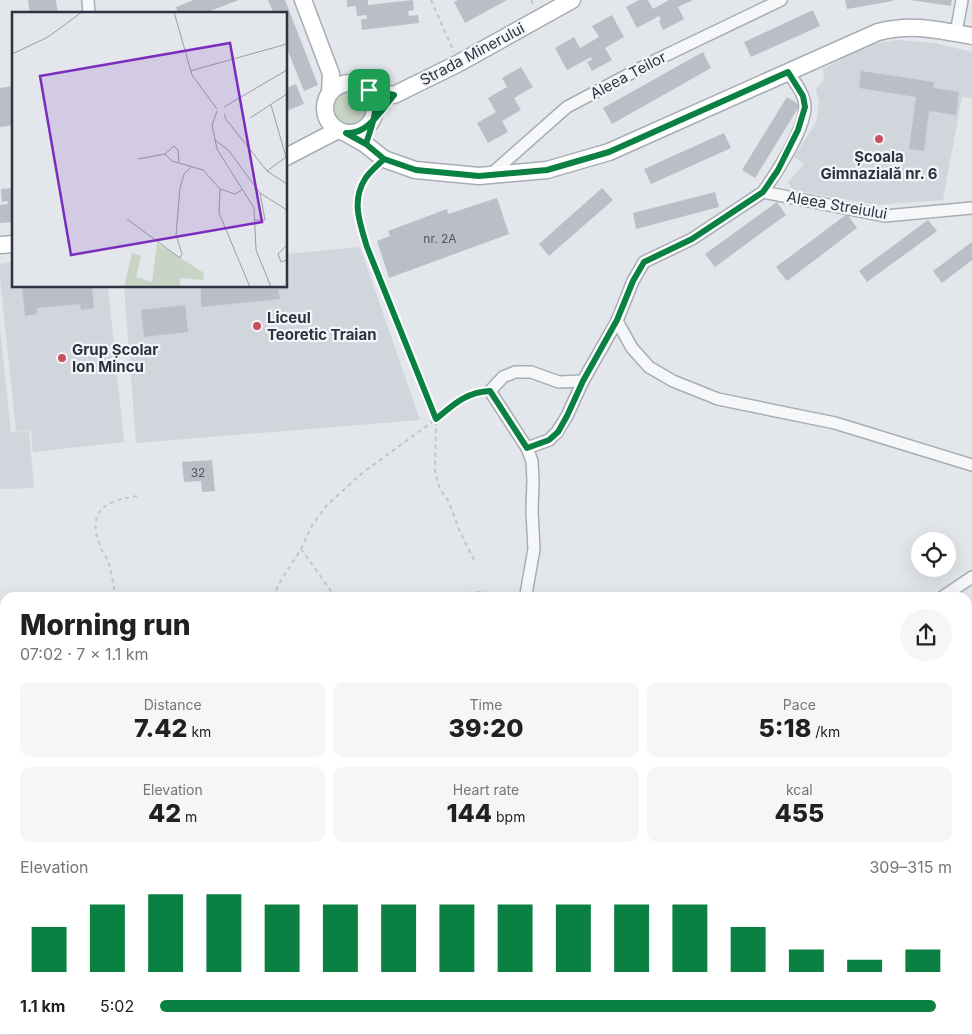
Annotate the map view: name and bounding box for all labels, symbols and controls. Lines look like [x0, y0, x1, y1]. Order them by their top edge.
inset map [12, 12, 288, 288]
street label: Strada Minerului [416, 18, 528, 90]
street label: Aleea Teilor [587, 47, 670, 103]
pin [348, 69, 390, 111]
icon: arrive [355, 76, 383, 104]
marker: Școala Gimnazială nr. 6 [873, 133, 885, 145]
place label: Școala Gimnazială nr. 6 [820, 147, 938, 183]
street label: Aleea Streiului [785, 187, 889, 223]
house number: nr. 2A [423, 231, 457, 246]
place label: Liceul Teoretic Traian [267, 308, 376, 344]
marker: Liceul Teoretic Traian [251, 320, 263, 332]
place label: Grup Școlar Ion Mincu [72, 340, 158, 376]
marker: Grup Școlar Ion Mincu [56, 352, 68, 364]
house number: 32 [191, 465, 205, 480]
map controls [911, 532, 956, 577]
button: locate [911, 532, 956, 577]
text: Morning run [20, 608, 190, 642]
button: share [900, 609, 952, 661]
text: 07:02 · 7 × 1.1 km [20, 644, 149, 664]
text: Distance [144, 696, 202, 713]
text: Time [470, 696, 502, 713]
text: Pace [783, 696, 816, 713]
text: 7.42 [134, 713, 187, 743]
text: 39:20 [448, 713, 524, 743]
text: 5:18 [758, 713, 811, 743]
text: km [187, 723, 211, 740]
text: /km [811, 723, 840, 740]
text: Elevation [143, 781, 203, 798]
text: Heart rate [453, 781, 519, 798]
text: kcal [786, 781, 813, 798]
text: 42 [148, 798, 181, 828]
text: 144 [447, 798, 492, 828]
text: 455 [774, 798, 824, 828]
text: m [181, 808, 197, 825]
text: bpm [492, 808, 525, 825]
text: Elevation [20, 857, 89, 877]
text: 309–315 m [869, 857, 952, 877]
text: 1.1 km [20, 996, 65, 1016]
text: 5:02 [100, 996, 134, 1016]

